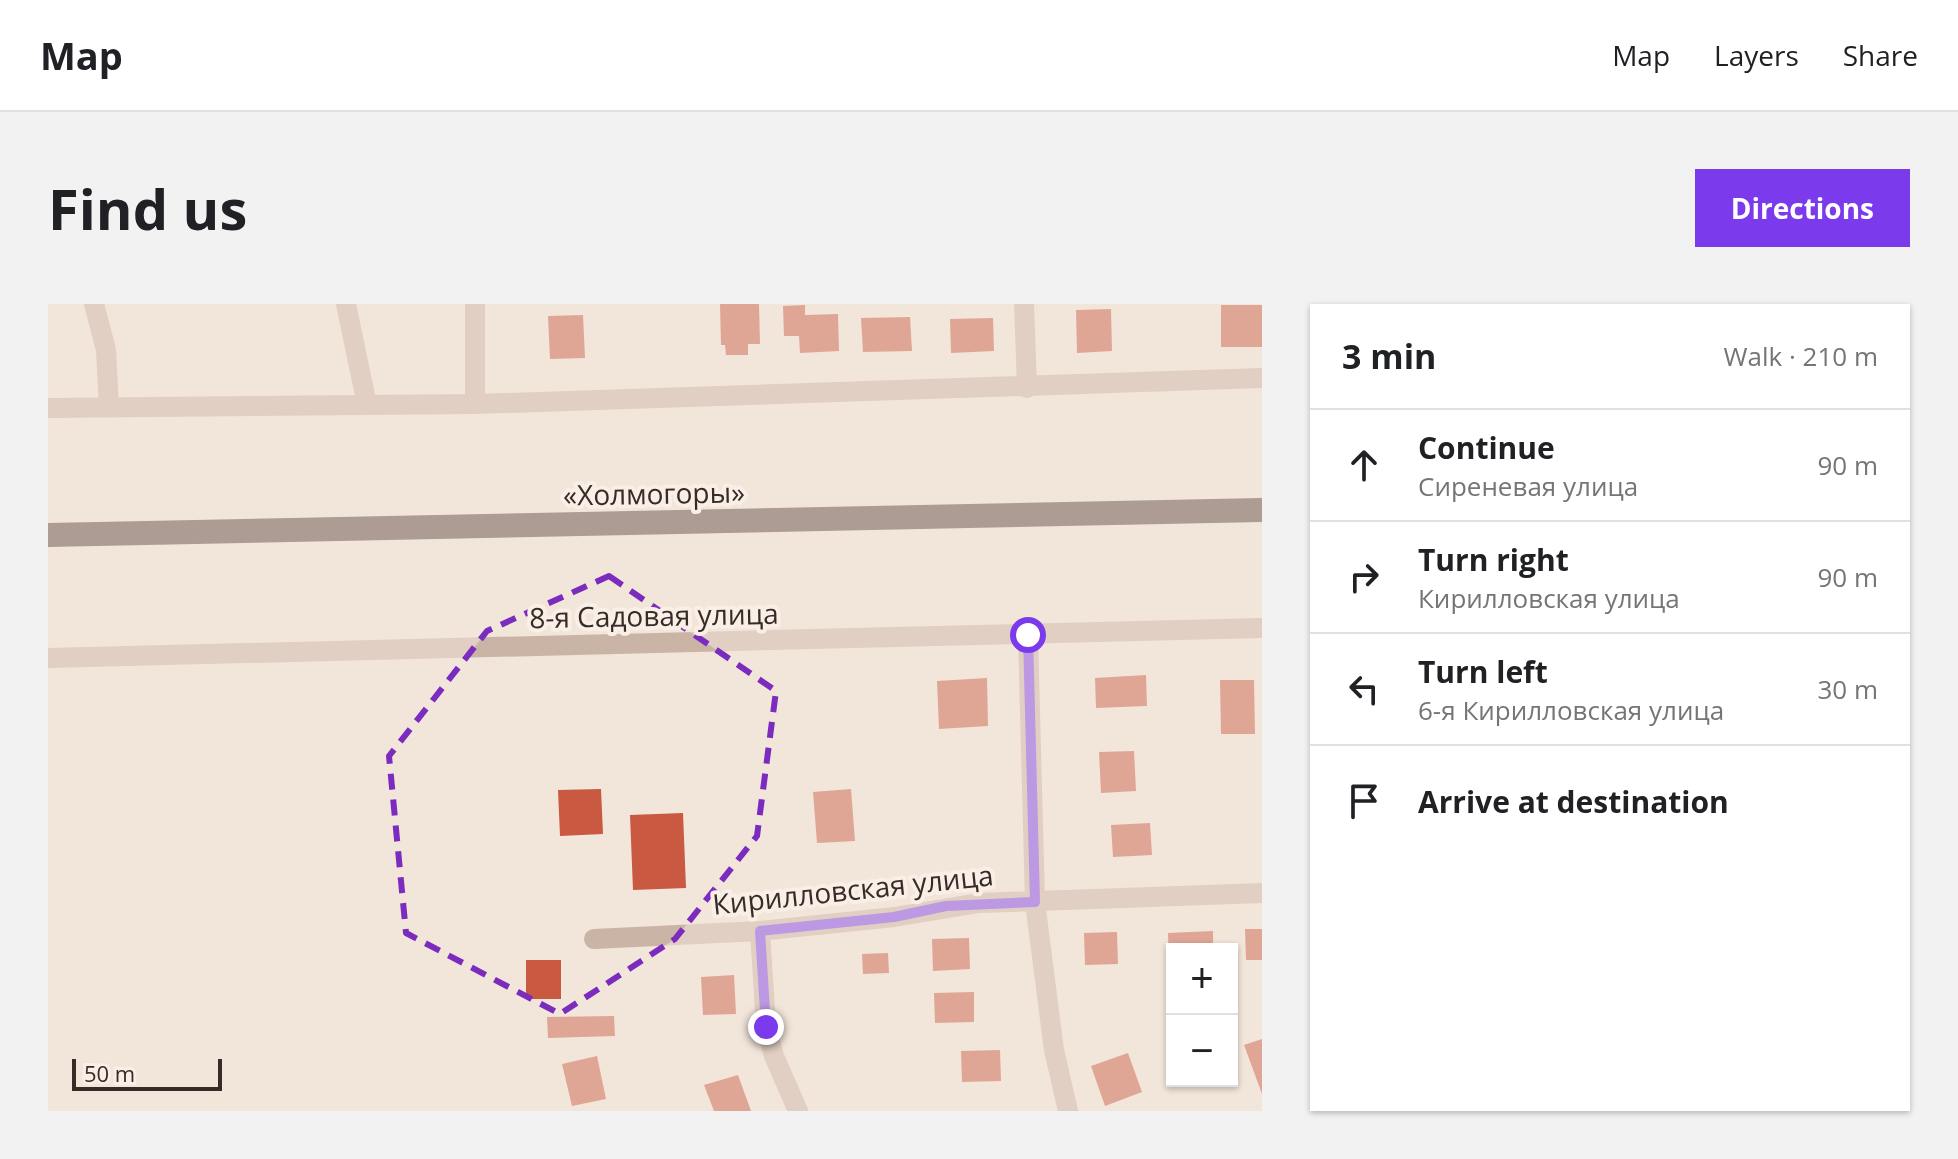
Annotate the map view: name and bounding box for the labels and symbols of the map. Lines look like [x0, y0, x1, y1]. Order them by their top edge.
street label: «Холмогоры» [563, 472, 745, 514]
street label: 8-я Садовая улица [529, 594, 779, 636]
route start [1010, 617, 1046, 653]
street label: Кирилловская улица [711, 855, 995, 923]
route end [748, 1009, 784, 1045]
scale bar [72, 1055, 222, 1091]

